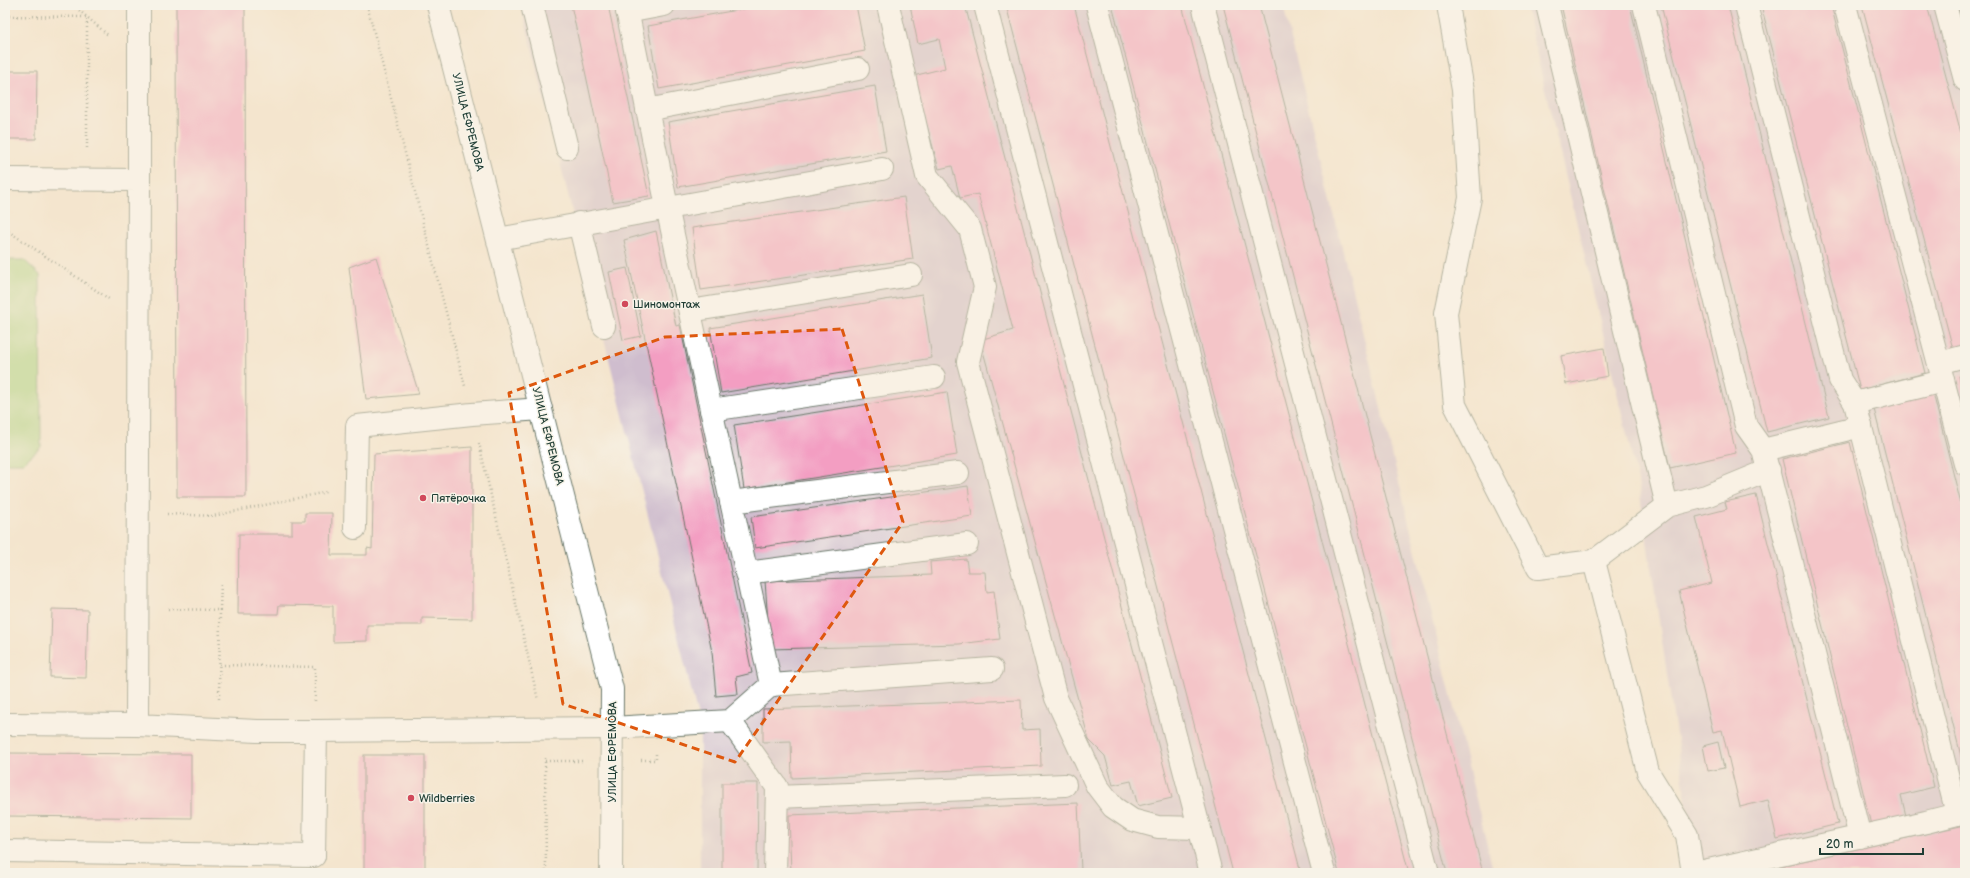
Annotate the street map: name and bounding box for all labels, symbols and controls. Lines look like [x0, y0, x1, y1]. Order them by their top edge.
street label: УЛИЦА ЕФРЕМОВА [449, 71, 487, 173]
place label: Шиномонтаж [633, 298, 700, 311]
marker: Шиномонтаж [620, 299, 630, 309]
street label: УЛИЦА ЕФРЕМОВА [529, 385, 567, 487]
place label: Пятёрочка [431, 492, 487, 505]
marker: Пятёрочка [418, 493, 428, 503]
street label: УЛИЦА ЕФРЕМОВА [606, 701, 619, 802]
place label: Wildberries [419, 792, 476, 805]
marker: Wildberries [406, 793, 416, 803]
scale bar [1820, 830, 1923, 856]
text: 20 m [1826, 837, 1853, 852]

